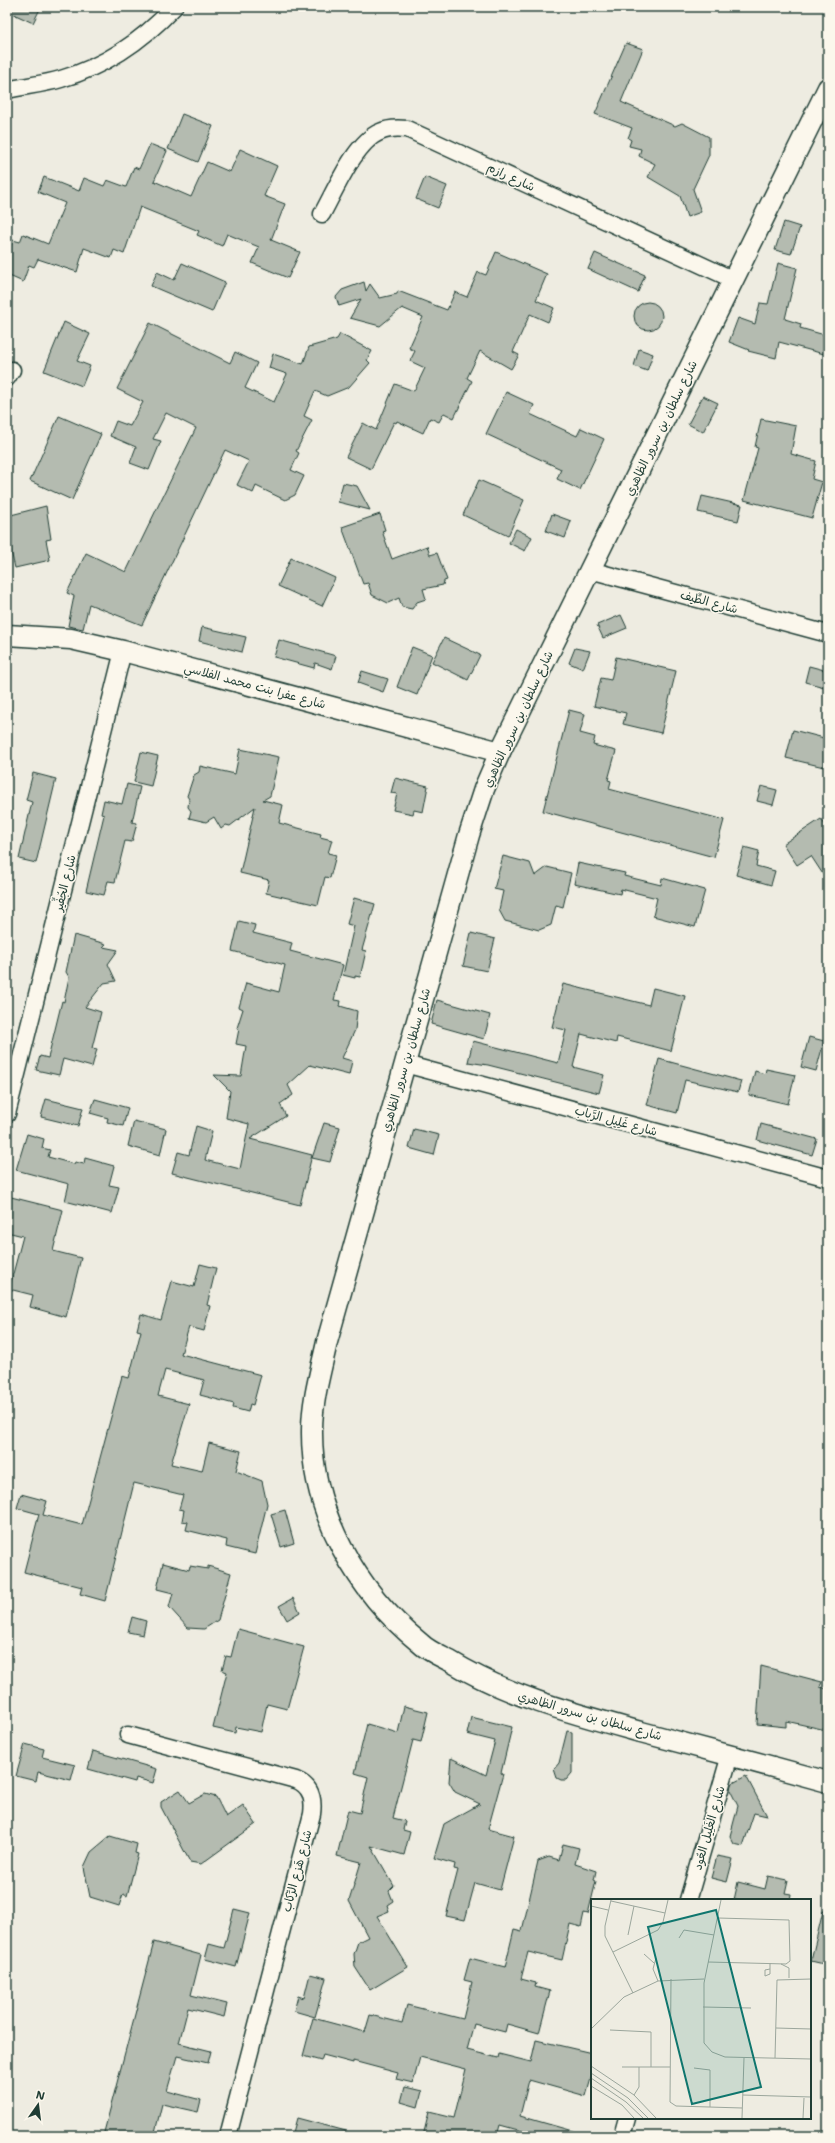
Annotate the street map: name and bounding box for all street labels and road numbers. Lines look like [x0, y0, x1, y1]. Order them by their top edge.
street label: شارع رازم [484, 159, 537, 196]
street label: شارع سلطان بن سرور الظاهري [621, 358, 702, 499]
street label: شارع الطِّيف [678, 587, 740, 618]
street label: شارع سلطان بن سرور الظاهري [479, 648, 558, 790]
street label: شارع عفرا بنت محمد الفلاسي [182, 659, 328, 716]
street label: شارع الجُفِّير [48, 853, 81, 914]
street label: شارع سلطان بن سرور الظاهري [378, 986, 435, 1134]
street label: شارع غَلِيل الرَّباب [573, 1102, 659, 1141]
street label: شارع سلطان بن سرور الظاهري [516, 1688, 664, 1745]
street label: شارع الغَلِيل العُود [689, 1784, 730, 1872]
street label: شارع هَزع الرِّكاب [278, 1828, 317, 1914]

